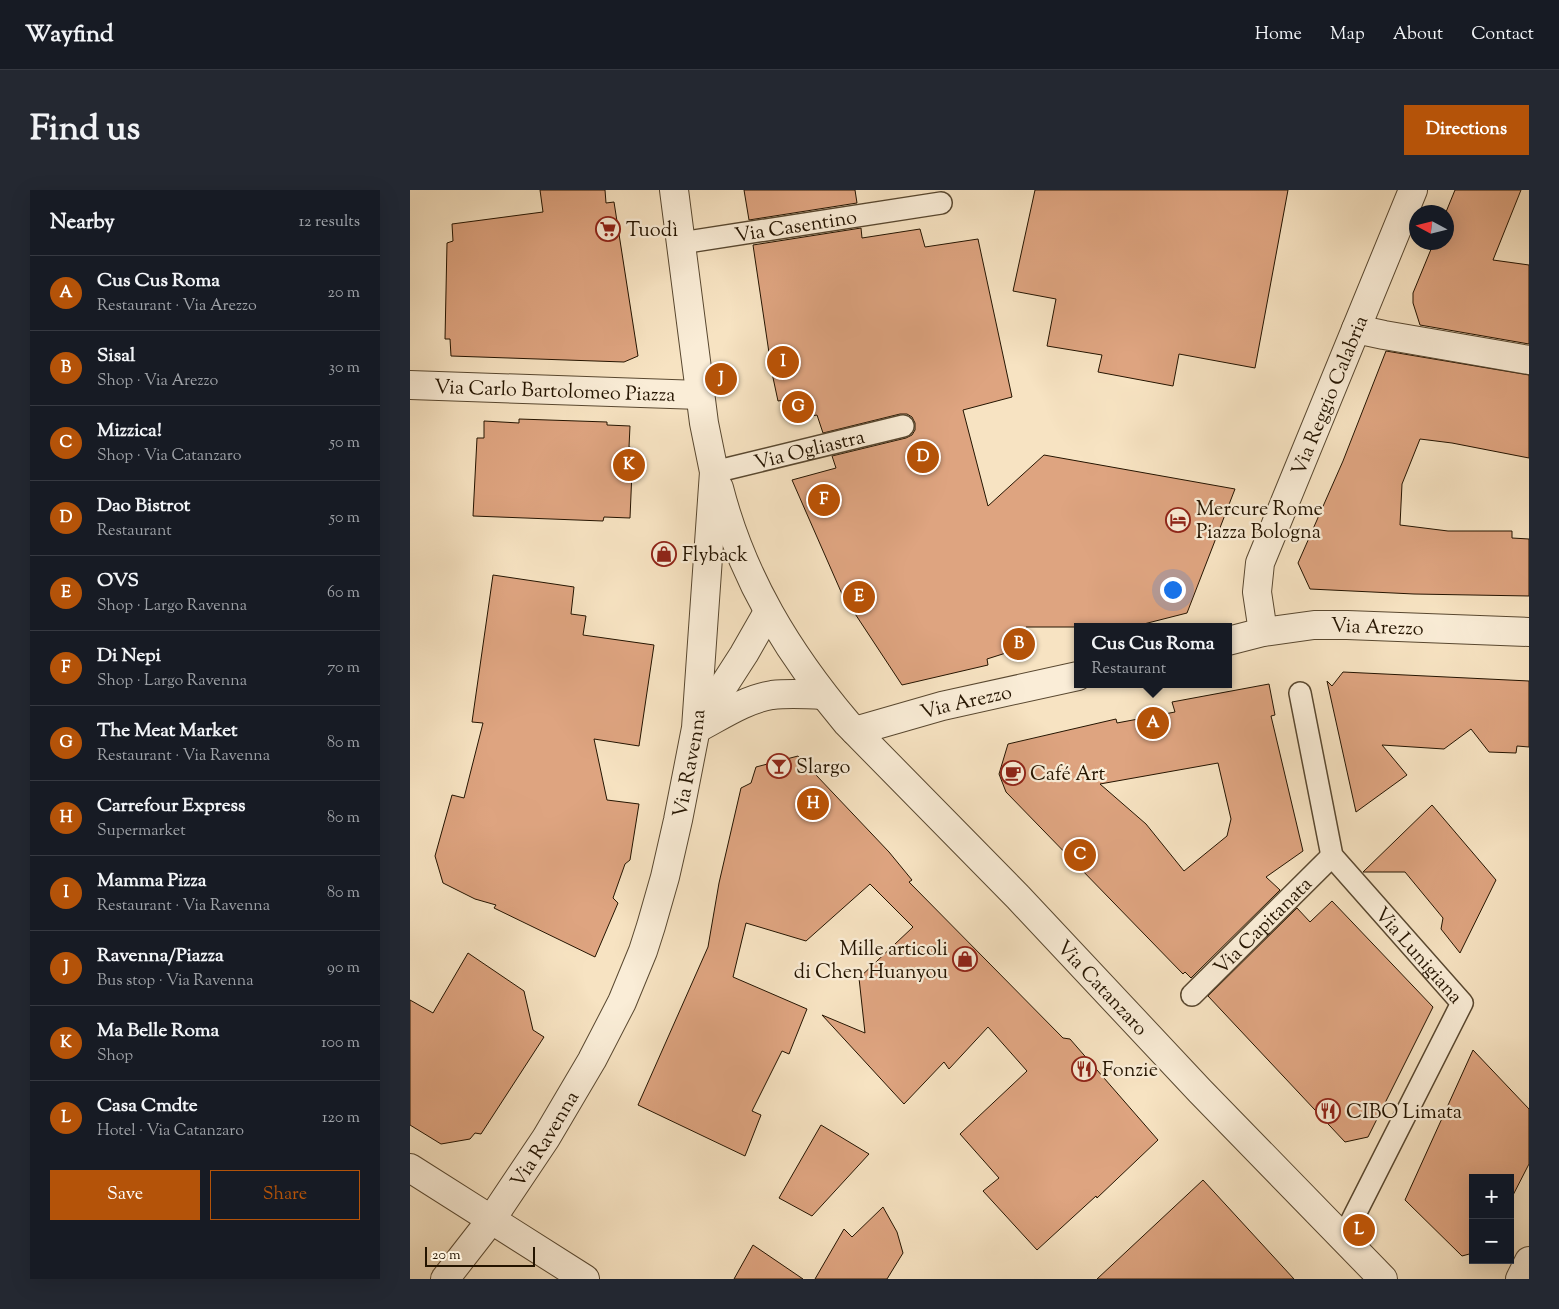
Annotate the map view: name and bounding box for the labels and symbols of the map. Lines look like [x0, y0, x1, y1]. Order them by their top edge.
street label: Via Casentino [733, 204, 859, 252]
north arrow [1409, 205, 1454, 250]
supermarket icon: Tuodì [595, 216, 621, 242]
place label: Tuodì [626, 217, 678, 246]
street label: Via Reggio Calabria [1285, 312, 1377, 481]
pin: I [767, 343, 799, 381]
pin: J [705, 360, 737, 398]
street label: Via Carlo Bartolomeo Piazza [434, 374, 676, 411]
pin: G [782, 388, 814, 426]
street label: Via Ogliastra [752, 424, 868, 479]
pin: D [907, 438, 939, 476]
pin: K [613, 446, 645, 484]
pin: F [808, 481, 840, 519]
place label: Mercure Rome Piazza Bologna [1196, 496, 1323, 548]
hotel icon: Mercure Rome Piazza Bologna [1165, 507, 1191, 533]
shop icon: Flyback [651, 541, 677, 567]
place label: Flyback [682, 542, 748, 571]
your location [1160, 577, 1186, 603]
pin: E [843, 578, 875, 616]
street label: Via Arezzo [1331, 613, 1424, 645]
pin: B [1003, 625, 1035, 663]
street label: Via Arezzo [918, 679, 1015, 728]
pin: A [1137, 704, 1169, 742]
street label: Via Ravenna [667, 708, 714, 820]
bar icon: Slargo [766, 753, 792, 779]
place label: Slargo [796, 754, 851, 783]
cafe icon: Café Art [1000, 760, 1026, 786]
place label: Café Art [1030, 761, 1105, 790]
pin: H [797, 785, 829, 823]
pin: C [1064, 836, 1096, 874]
street label: Via Capitanata [1208, 871, 1320, 983]
street label: Via Lunigiana [1367, 902, 1468, 1011]
street label: Via Catanzaro [1049, 935, 1153, 1044]
place label: Mille articoli di Chen Huanyou [794, 936, 948, 988]
shop icon: Mille articoli di Chen Huanyou [952, 946, 978, 972]
restaurant icon: Fonzie [1071, 1056, 1097, 1082]
place label: Fonzie [1102, 1057, 1158, 1086]
street label: Via Ravenna [505, 1086, 588, 1194]
restaurant icon: CIBO Limata [1315, 1098, 1341, 1124]
place label: CIBO Limata [1346, 1099, 1462, 1128]
pin: L [1343, 1211, 1375, 1249]
scale bar [425, 1244, 535, 1267]

